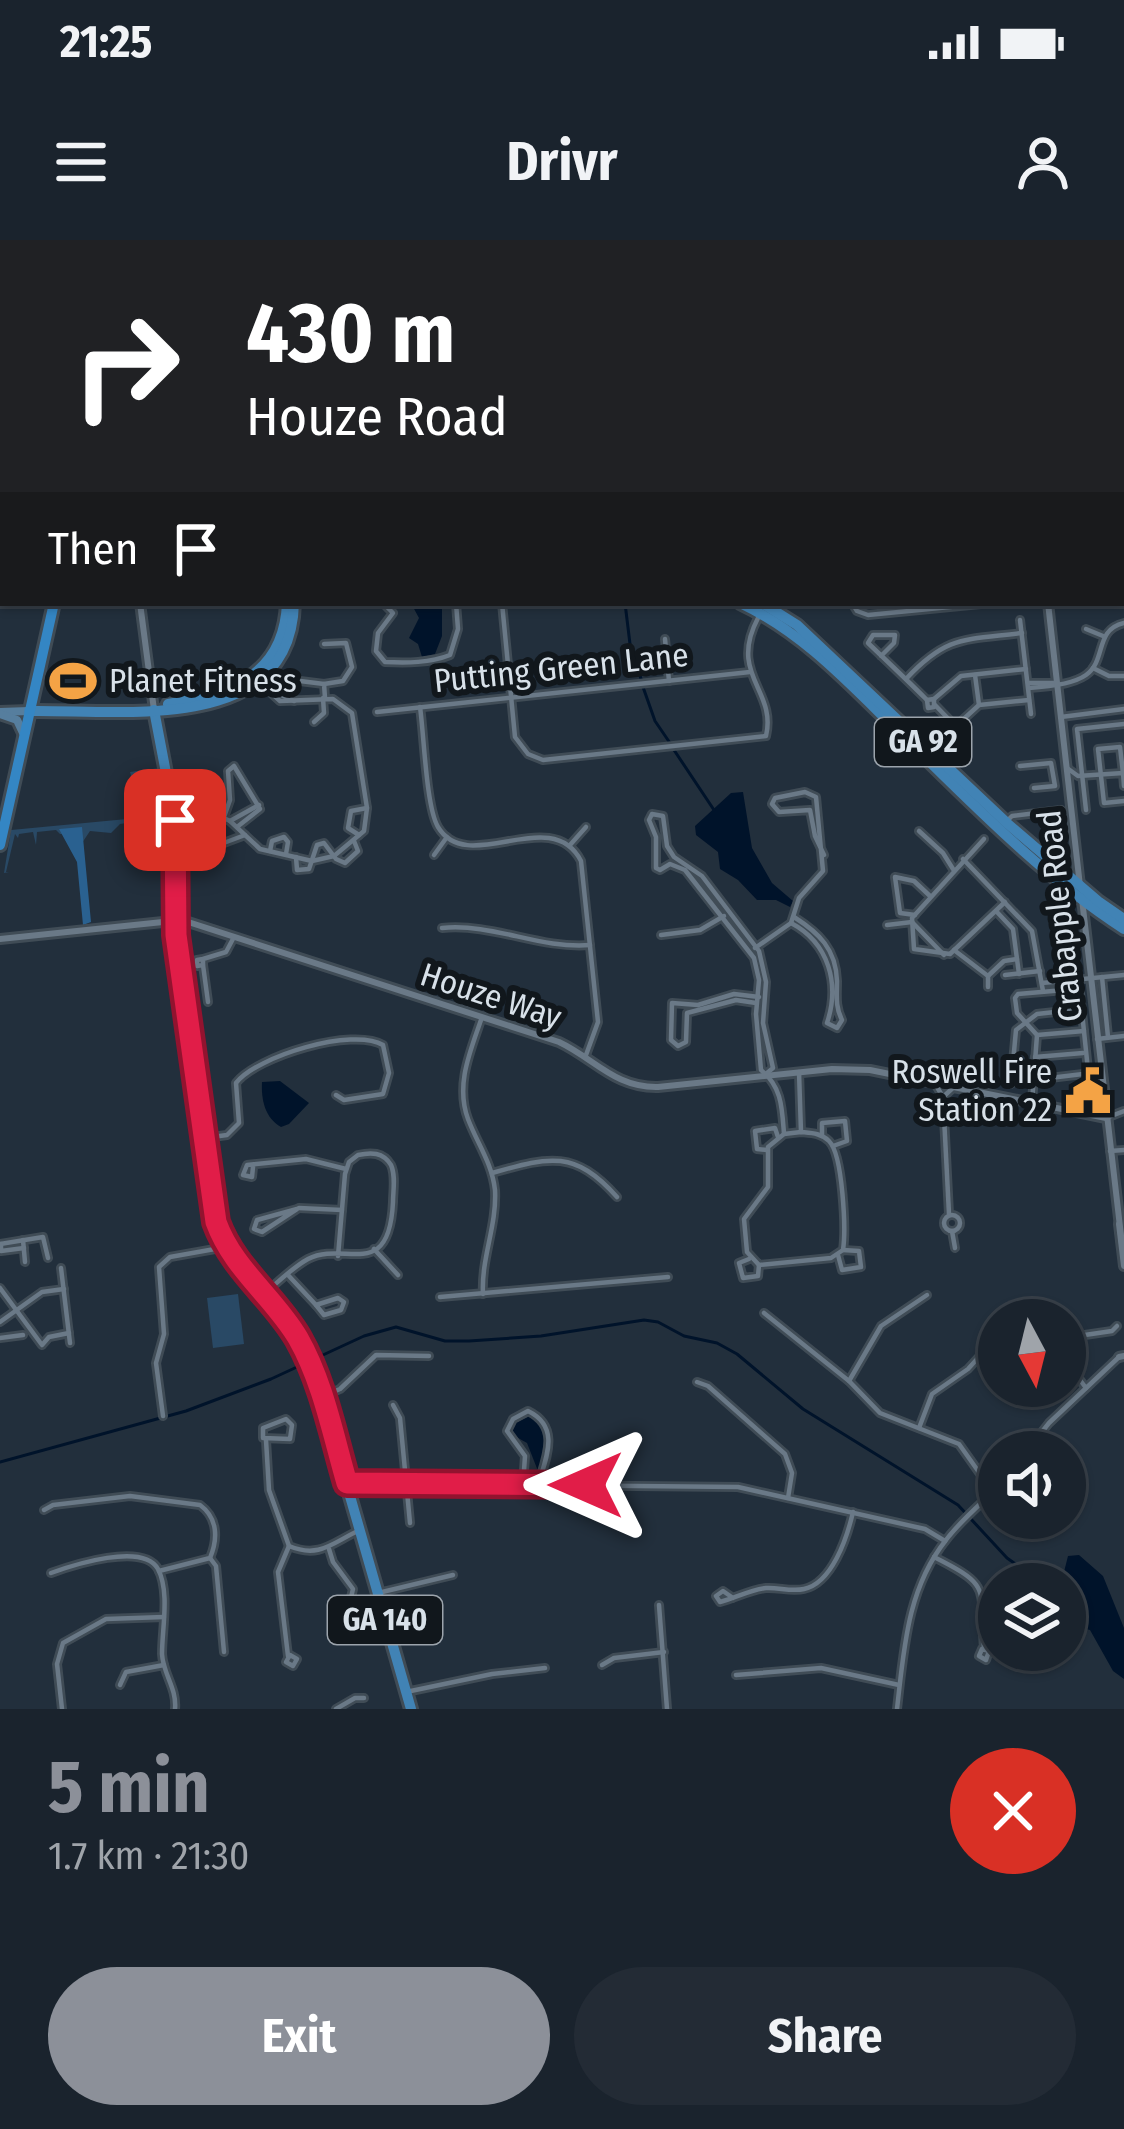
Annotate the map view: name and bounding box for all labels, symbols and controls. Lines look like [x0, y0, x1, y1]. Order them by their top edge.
text: 21:25 [60, 15, 152, 69]
icon: menu [48, 129, 114, 195]
icon: person [1010, 129, 1076, 195]
text: Drivr [506, 130, 618, 194]
text: 430 m [246, 283, 455, 384]
icon: right [48, 288, 204, 444]
text: Houze Road [246, 385, 508, 449]
icon: arrive [163, 516, 229, 582]
text: Then [48, 522, 139, 576]
street label: Putting Green Lane [432, 635, 690, 701]
sports icon: Planet Fitness [48, 656, 98, 706]
place label: Planet Fitness [109, 661, 297, 701]
road number: GA 92 [875, 718, 971, 766]
pin [124, 769, 226, 871]
icon: arrive [142, 787, 208, 853]
street label: Crabapple Road [1029, 808, 1091, 1024]
street label: Houze Way [416, 954, 567, 1038]
place label: Roswell Fire Station 22 [892, 1052, 1052, 1130]
public building icon: Roswell Fire Station 22 [1063, 1066, 1113, 1116]
north arrow [978, 1299, 1086, 1407]
map controls [978, 1299, 1086, 1671]
position arrow [523, 1422, 649, 1548]
button: sound [978, 1431, 1086, 1539]
button: layers [978, 1563, 1086, 1671]
road number: GA 140 [328, 1596, 442, 1644]
text: 5 min [48, 1745, 210, 1831]
button: close [950, 1748, 1076, 1874]
text: 1.7 km · 21:30 [48, 1833, 249, 1879]
button: Exit [48, 1967, 550, 2105]
button: Share [574, 1967, 1076, 2105]

